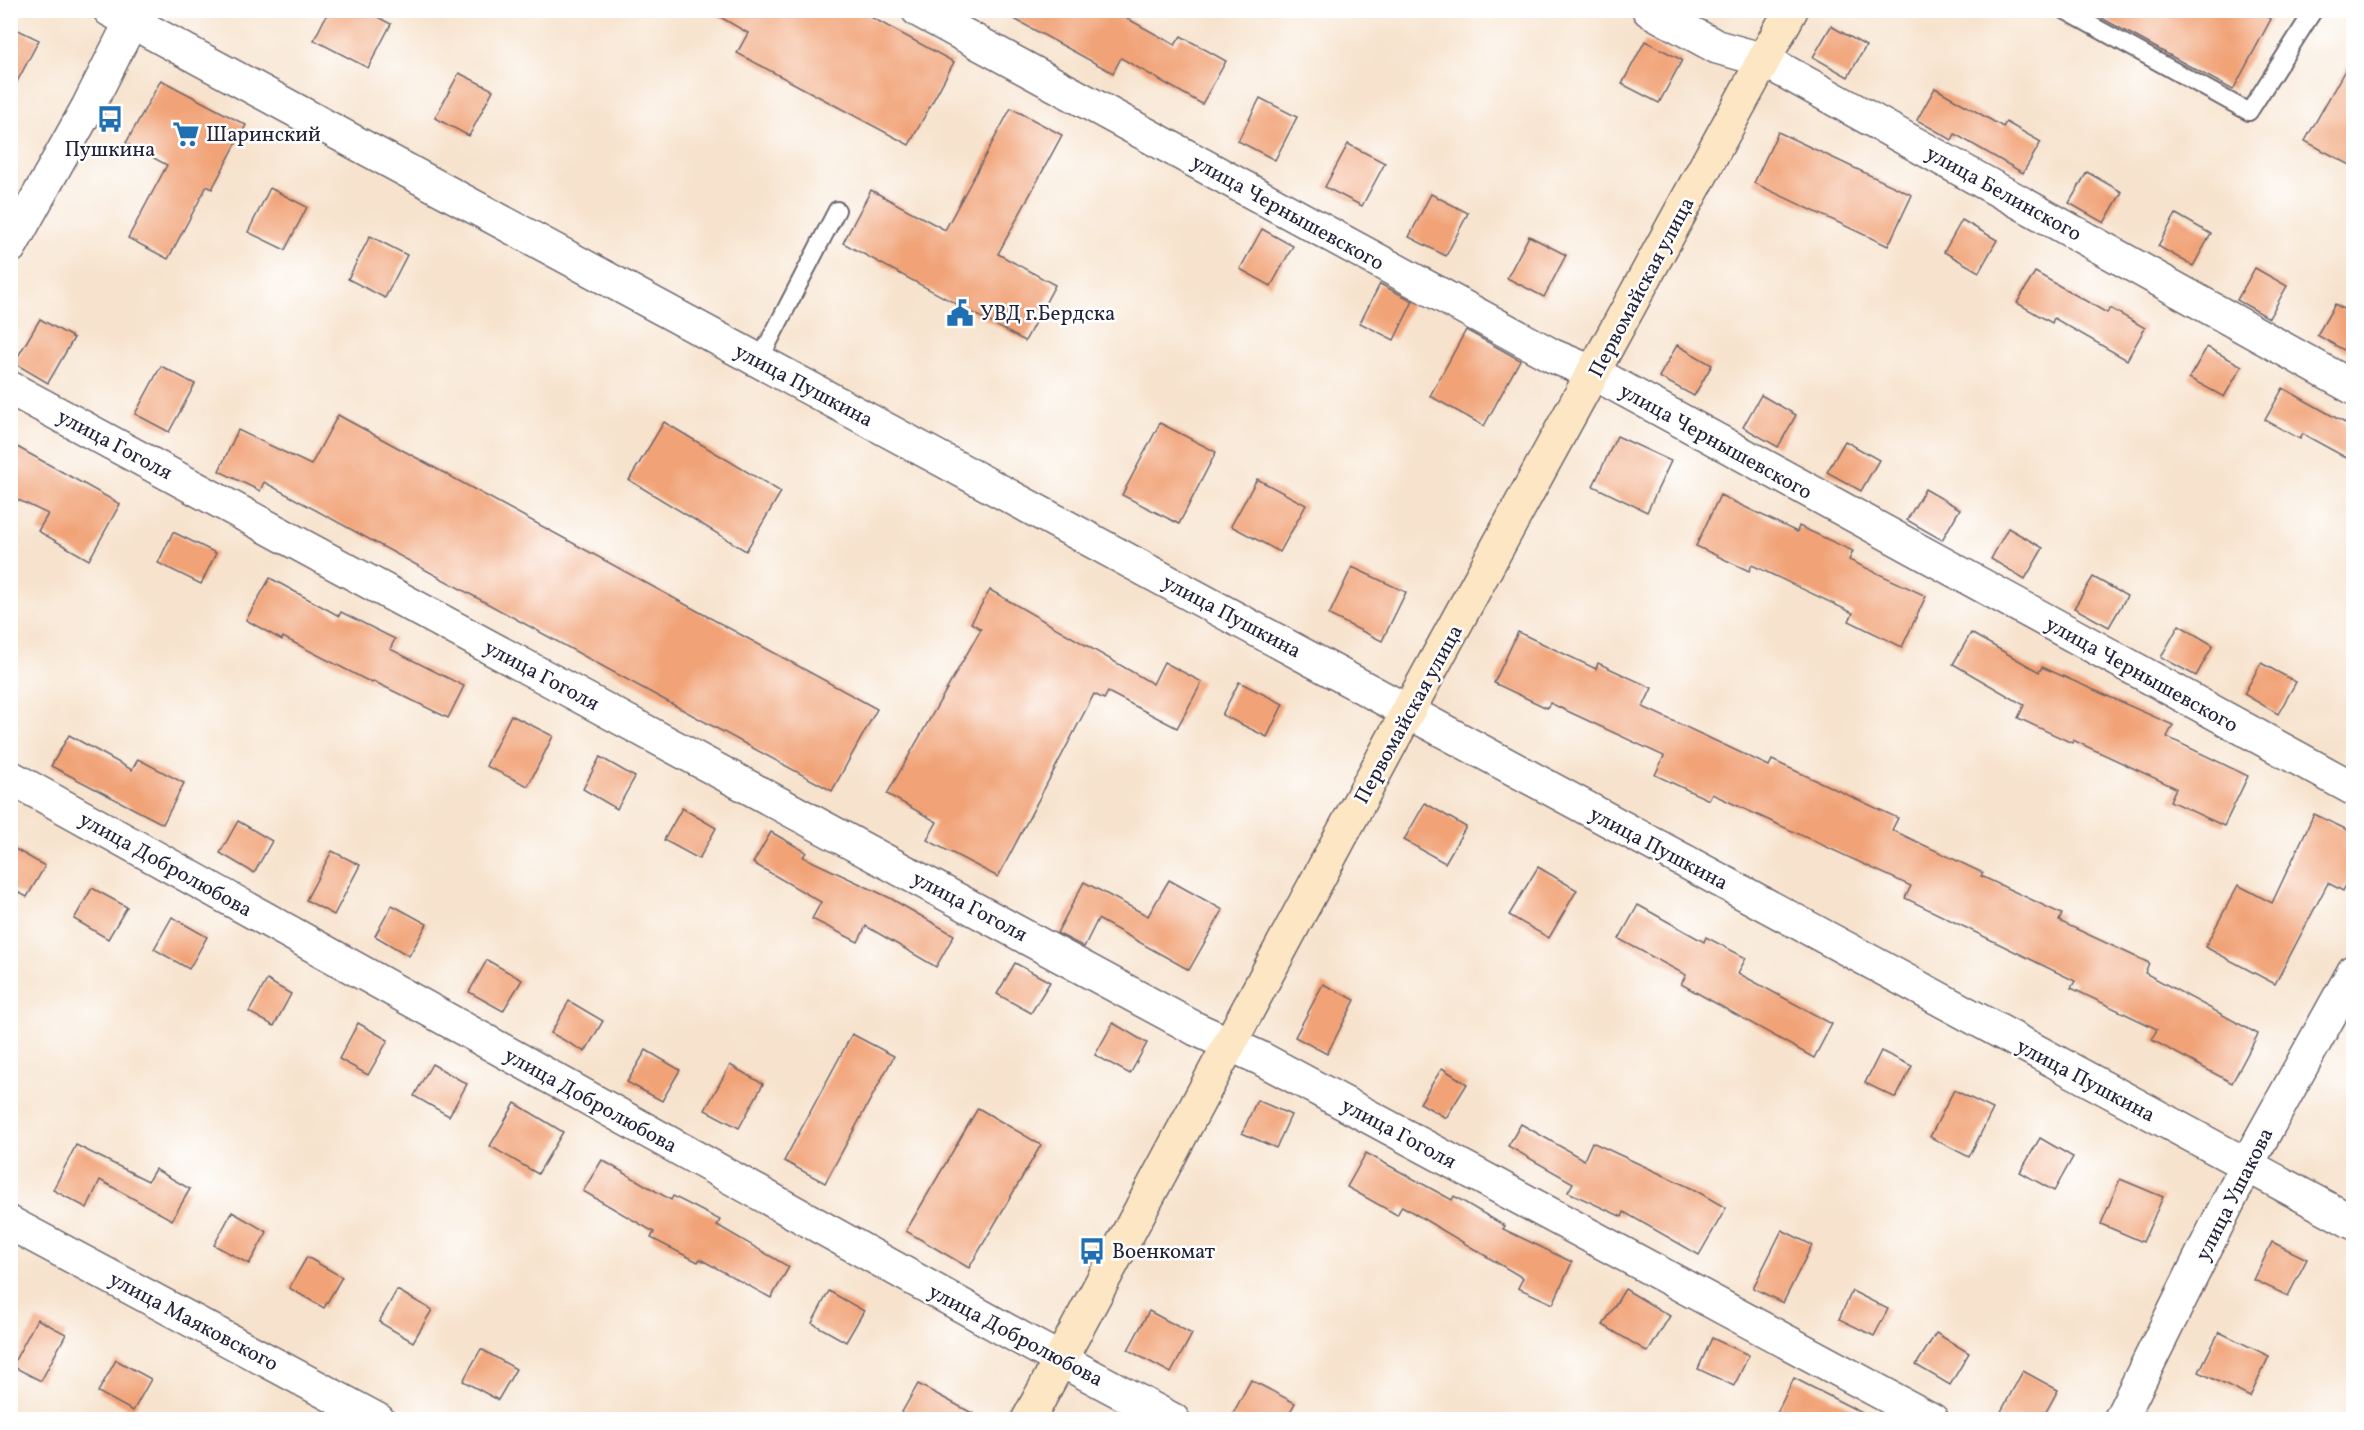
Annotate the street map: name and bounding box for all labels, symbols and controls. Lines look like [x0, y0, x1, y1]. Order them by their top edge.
bus stop icon: Пушкина [95, 104, 125, 134]
supermarket icon: Шаринский [171, 119, 201, 149]
place label: Шаринский [206, 121, 321, 150]
place label: Пушкина [65, 136, 156, 165]
street label: улица Белинского [1920, 139, 2086, 249]
street label: улица Чернышевского [1186, 148, 1389, 278]
street label: Первомайская улица [1582, 192, 1702, 383]
public building icon: УВД г.Бердска [945, 298, 975, 328]
place label: УВД г.Бердска [980, 300, 1116, 329]
street label: улица Пушкина [729, 337, 878, 435]
street label: улица Чернышевского [1614, 377, 1817, 507]
street label: улица Гоголя [52, 403, 177, 488]
street label: улица Пушкина [1157, 568, 1306, 666]
street label: улица Чернышевского [2040, 610, 2243, 740]
street label: Первомайская улица [1348, 620, 1471, 810]
street label: улица Гоголя [479, 634, 604, 719]
street label: улица Пушкина [1584, 800, 1733, 898]
street label: улица Добролюбова [73, 806, 257, 925]
street label: улица Гоголя [907, 865, 1032, 950]
street label: улица Пушкина [2011, 1032, 2160, 1130]
street label: улица Добролюбова [498, 1042, 682, 1161]
street label: улица Гоголя [1336, 1092, 1461, 1177]
street label: улица Ушакова [2189, 1123, 2281, 1266]
bus stop icon: Военкомат [1077, 1236, 1107, 1266]
place label: Военкомат [1112, 1238, 1216, 1267]
street label: улица Маяковского [104, 1265, 283, 1379]
street label: улица Добролюбова [923, 1278, 1108, 1395]

